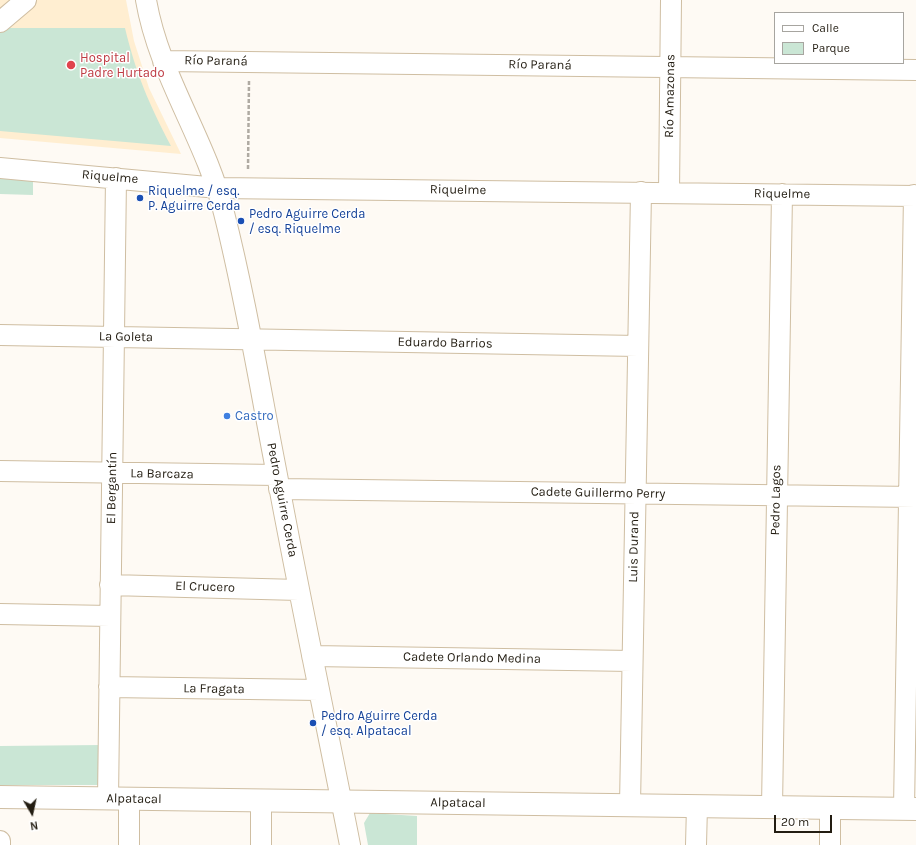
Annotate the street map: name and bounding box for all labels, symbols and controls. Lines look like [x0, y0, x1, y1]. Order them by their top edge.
legend [774, 12, 904, 64]
text: Calle [812, 21, 839, 35]
text: Parque [812, 41, 850, 55]
place label: Hospital Padre Hurtado [80, 50, 165, 81]
street label: Río Paraná [184, 53, 248, 69]
street label: Río Amazonas [661, 54, 679, 138]
street label: Río Paraná [508, 57, 572, 73]
marker: Hospital Padre Hurtado [65, 59, 77, 71]
street label: Riquelme [81, 167, 139, 187]
street label: Riquelme [430, 182, 486, 198]
place label: Riquelme / esq. P. Aguirre Cerda [148, 183, 241, 214]
street label: Riquelme [754, 186, 810, 202]
marker: Riquelme / esq. P. Aguirre Cerda [135, 193, 145, 203]
place label: Pedro Aguirre Cerda / esq. Riquelme [249, 206, 365, 237]
marker: Pedro Aguirre Cerda / esq. Riquelme [236, 216, 246, 226]
street label: La Goleta [99, 329, 153, 345]
street label: Eduardo Barrios [397, 334, 493, 352]
place label: Castro [235, 408, 274, 424]
marker: Castro [222, 411, 232, 421]
street label: Pedro Aguirre Cerda [263, 441, 301, 559]
street label: El Bergantín [104, 452, 120, 524]
street label: Pedro Lagos [768, 464, 784, 536]
street label: La Barcaza [130, 466, 194, 482]
street label: Cadete Guillermo Perry [531, 484, 665, 502]
street label: Luis Durand [626, 511, 642, 583]
street label: El Crucero [175, 578, 235, 596]
street label: Cadete Orlando Medina [403, 649, 541, 667]
street label: La Fragata [183, 681, 245, 697]
place label: Pedro Aguirre Cerda / esq. Alpatacal [321, 708, 437, 739]
marker: Pedro Aguirre Cerda / esq. Alpatacal [308, 718, 318, 728]
street label: Alpatacal [106, 791, 162, 807]
north arrow [12, 793, 52, 833]
street label: Alpatacal [430, 795, 486, 811]
scale bar [776, 807, 834, 833]
text: 20 m [781, 815, 809, 829]
text: N [29, 818, 39, 832]

